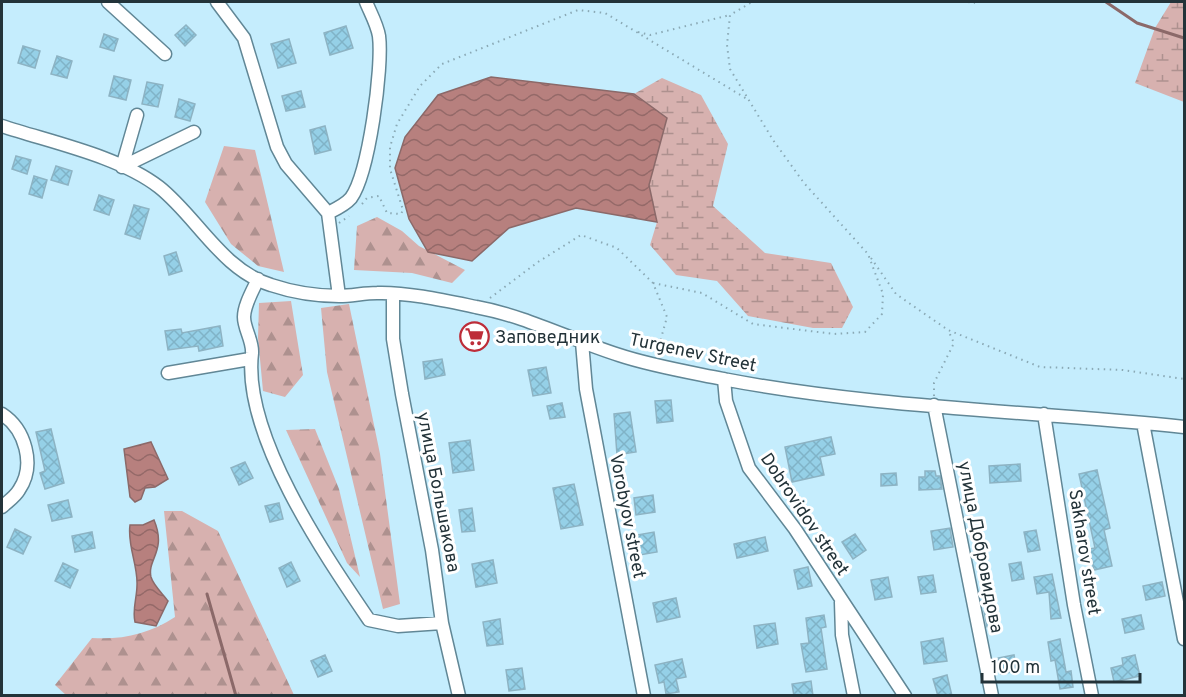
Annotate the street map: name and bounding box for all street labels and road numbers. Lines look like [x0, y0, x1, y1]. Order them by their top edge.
street label: Turgenev Street [627, 329, 758, 378]
street label: улица Большакова [411, 410, 464, 574]
street label: Dobrovidov street [754, 449, 853, 581]
street label: Vorobyov street [603, 452, 650, 581]
street label: улица Добровидова [952, 459, 1007, 635]
street label: Sakharov street [1062, 488, 1105, 617]

